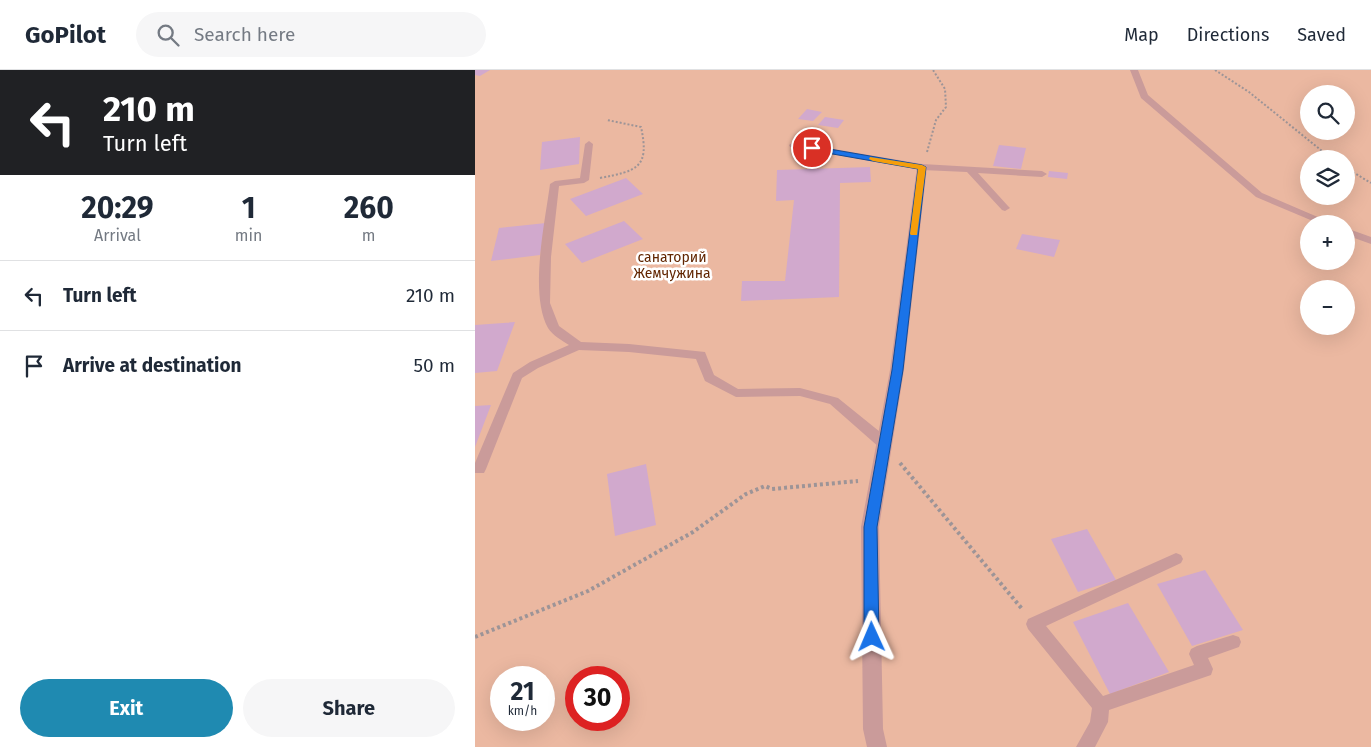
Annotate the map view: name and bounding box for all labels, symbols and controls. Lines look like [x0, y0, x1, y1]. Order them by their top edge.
search box [136, 12, 486, 57]
text: GoPilot [25, 21, 106, 49]
icon: search [154, 21, 182, 49]
text: Search here [194, 23, 295, 46]
text: Map [1124, 24, 1159, 46]
text: Directions [1187, 24, 1269, 46]
text: Saved [1297, 24, 1346, 46]
map controls [1300, 85, 1355, 335]
button: search [1300, 85, 1355, 140]
text: 210 m [103, 88, 195, 130]
icon: left [20, 90, 85, 155]
pin [791, 127, 833, 169]
text: Turn left [103, 130, 187, 157]
icon: arrive [798, 134, 826, 162]
button: layers [1300, 150, 1355, 205]
text: 20:29 [81, 190, 154, 226]
text: 1 [242, 190, 256, 226]
text: 260 [344, 190, 394, 226]
button: + [1300, 215, 1355, 270]
text: Arrival [94, 226, 141, 245]
text: min [235, 226, 262, 245]
text: m [362, 226, 376, 245]
park label: санаторий Жемчужина [633, 249, 711, 282]
button: − [1300, 280, 1355, 335]
icon: left [20, 282, 48, 310]
text: Turn left [63, 284, 137, 307]
text: 210 m [406, 284, 455, 307]
icon: arrive [20, 352, 48, 380]
text: Arrive at destination [63, 354, 242, 377]
text: 50 m [414, 354, 455, 377]
position arrow [845, 610, 897, 662]
speed limit sign: 30 [565, 666, 630, 731]
text: 21 [511, 677, 534, 707]
button: Exit [20, 679, 233, 737]
button: Share [243, 679, 455, 737]
text: km/h [508, 704, 537, 718]

